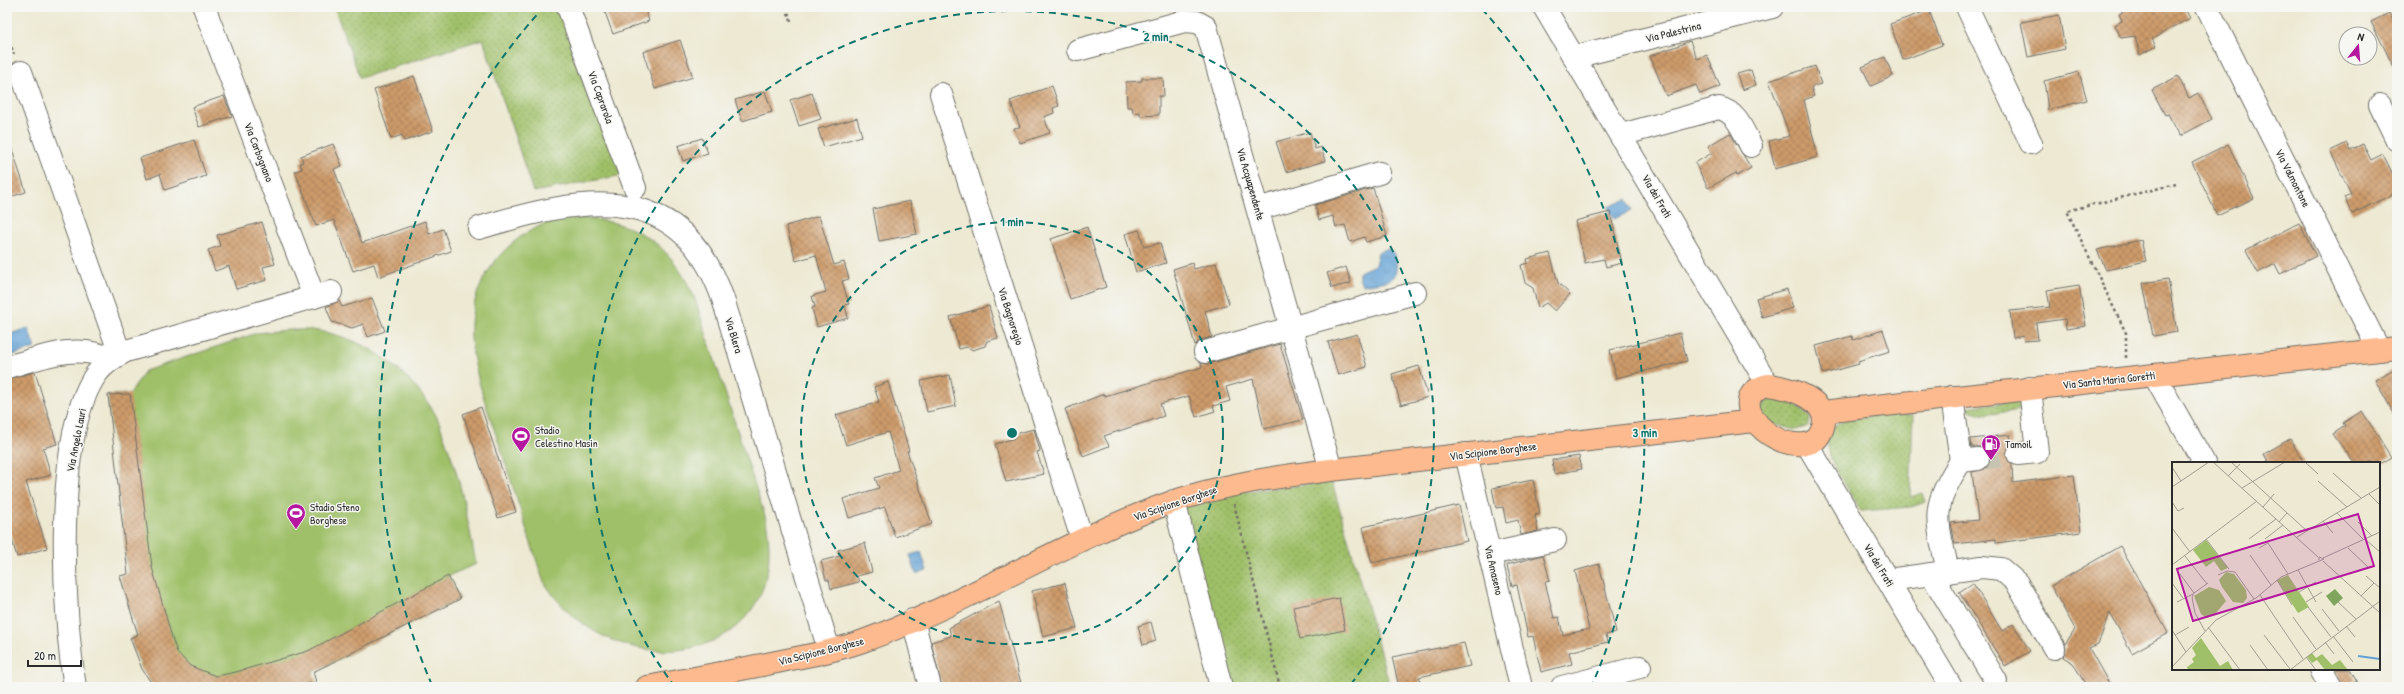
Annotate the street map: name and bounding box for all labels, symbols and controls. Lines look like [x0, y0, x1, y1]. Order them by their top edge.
street label: Via Palestrina [1644, 18, 1703, 46]
north arrow [2338, 26, 2378, 66]
text: 2 min [1144, 28, 1169, 45]
text: N [2356, 29, 2366, 44]
street label: Via Caprarola [585, 69, 617, 126]
street label: Via Carbognano [241, 120, 277, 184]
street label: Via Acquapendente [1234, 146, 1268, 222]
street label: Via Valmontone [2272, 147, 2314, 210]
street label: Via dei Frati [1639, 172, 1675, 220]
text: 1 min [1000, 213, 1024, 230]
street label: Via Bagnoregio [995, 285, 1027, 347]
street label: Via Blera [722, 315, 746, 355]
street label: Via Santa Maria Goretti [2062, 368, 2156, 392]
street label: Via Angelo Lauri [63, 407, 89, 473]
place label: Stadio Celestino Masin [535, 423, 598, 450]
text: 3 min [1633, 424, 1658, 441]
sports icon: Stadio Celestino Masin [510, 425, 532, 453]
centre of rings [1005, 426, 1019, 440]
fuel station icon: Tamoil [1980, 433, 2002, 461]
place label: Tamoil [2005, 437, 2032, 451]
street label: Via Scipione Borghese [1449, 439, 1538, 463]
inset map [2172, 462, 2380, 670]
street label: Via Scipione Borghese [1131, 482, 1219, 524]
place label: Stadio Steno Borghese [310, 500, 360, 527]
sports icon: Stadio Steno Borghese [285, 502, 307, 530]
street label: Via dei Frati [1861, 541, 1897, 589]
street label: Via Amaseno [1481, 544, 1507, 597]
street label: Via Scipione Borghese [777, 633, 866, 668]
scale bar [28, 642, 81, 668]
text: 20 m [34, 647, 56, 664]

